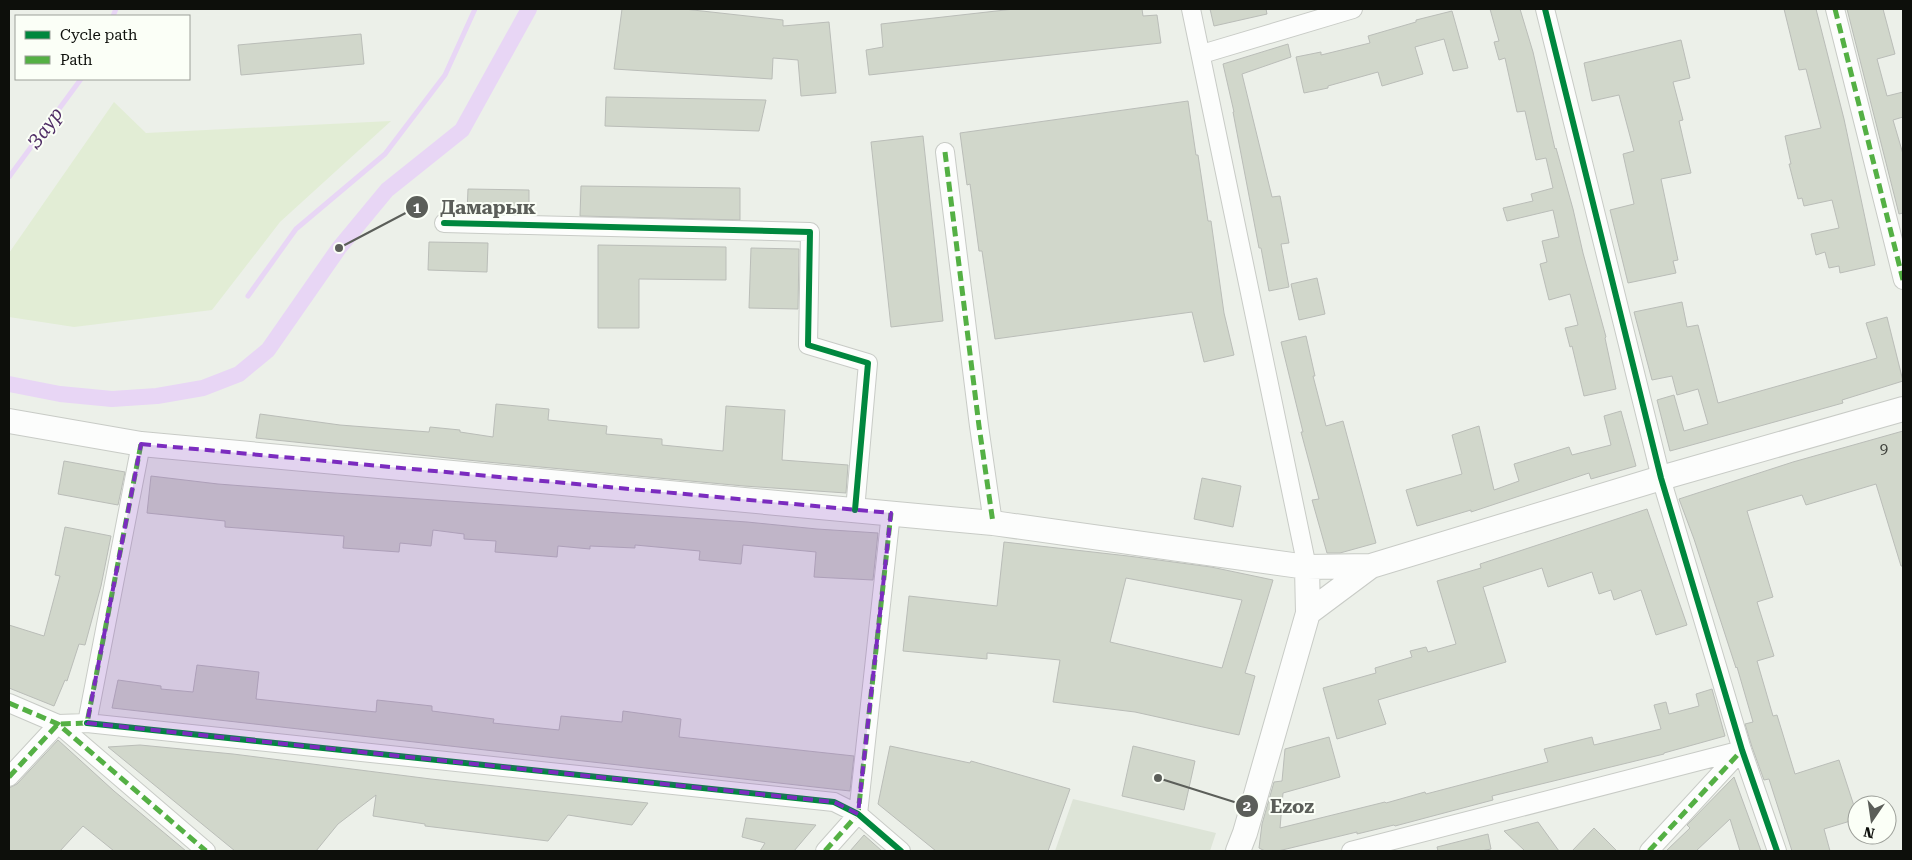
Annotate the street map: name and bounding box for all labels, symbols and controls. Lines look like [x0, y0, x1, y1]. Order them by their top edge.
legend [15, 15, 190, 80]
text: Cycle path [60, 26, 138, 44]
text: Path [60, 51, 93, 69]
water label: Заур [22, 103, 68, 153]
callout: Дамарык [405, 190, 545, 224]
text: Дамарык [440, 196, 536, 219]
text: 1 [413, 199, 422, 217]
house number: 9 [1880, 440, 1888, 458]
callout: Ezoz [1235, 789, 1324, 823]
text: Ezoz [1270, 795, 1314, 818]
north arrow [1847, 795, 1897, 845]
text: 2 [1243, 797, 1251, 815]
text: N [1862, 824, 1876, 842]

